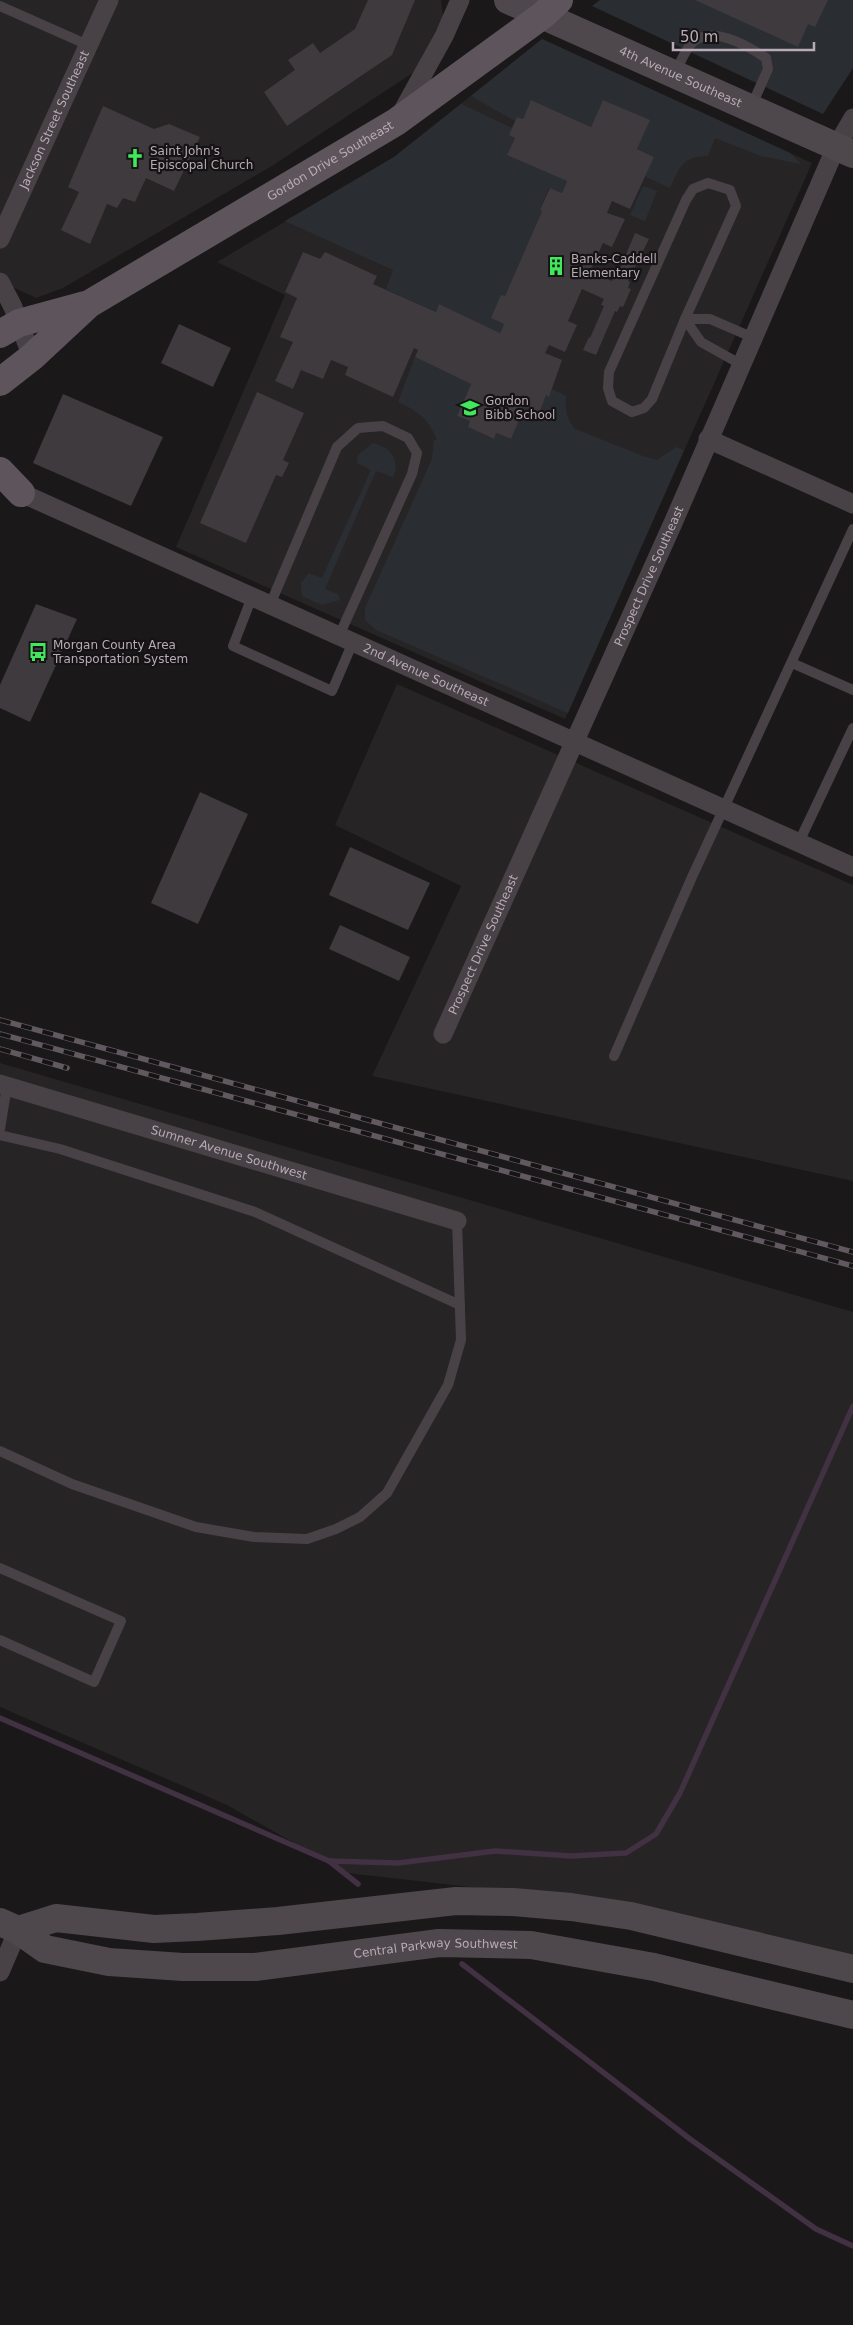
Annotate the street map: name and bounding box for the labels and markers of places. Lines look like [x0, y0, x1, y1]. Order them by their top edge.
place label: Saint John's Episcopal Church [150, 144, 253, 172]
church icon: Saint John's Episcopal Church [124, 147, 146, 169]
place label: Banks-Caddell Elementary [571, 252, 657, 280]
building icon: Banks-Caddell Elementary [545, 255, 567, 277]
place label: Gordon Bibb School [485, 394, 555, 422]
school or university icon: Gordon Bibb School [459, 397, 481, 419]
place label: Morgan County Area Transportation System [52, 638, 188, 666]
bus stop icon: Morgan County Area Transportation System [27, 641, 49, 663]

